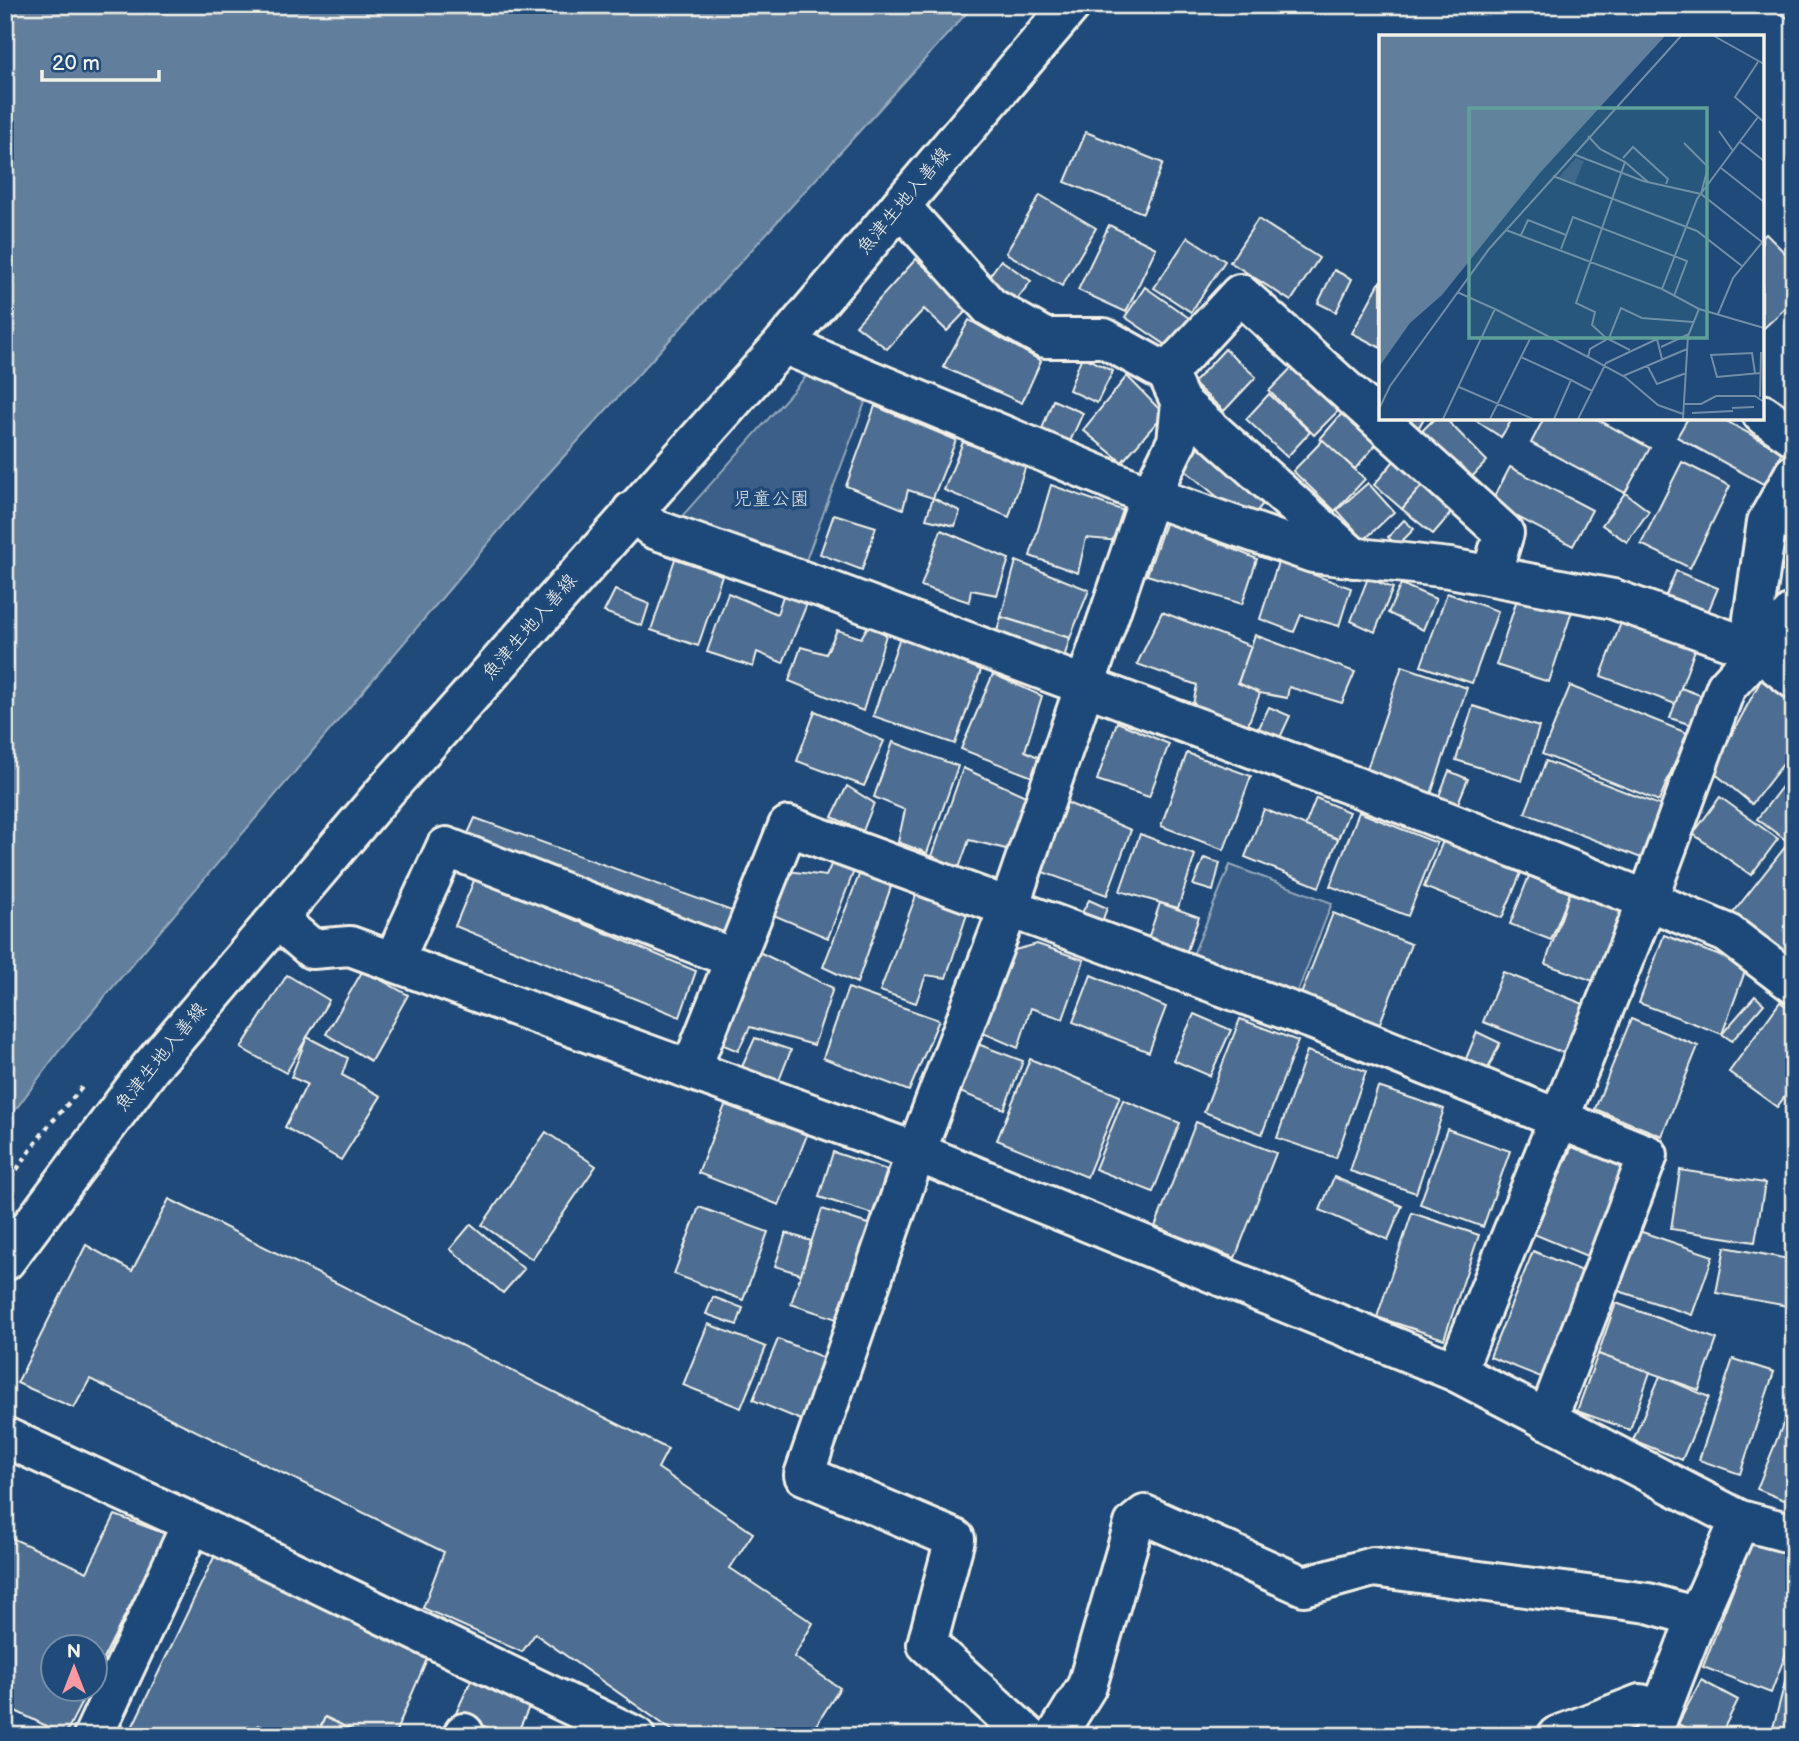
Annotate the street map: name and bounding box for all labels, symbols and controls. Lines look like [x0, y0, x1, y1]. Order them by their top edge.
inset map [1379, 35, 1764, 420]
scale bar [42, 38, 159, 82]
text: 20 m [52, 51, 100, 76]
street label: 魚津生地入善線 [852, 143, 956, 259]
park label: 児童公園 [733, 488, 809, 511]
street label: 魚津生地入善線 [478, 569, 582, 685]
street label: 魚津生地入善線 [110, 998, 212, 1116]
north arrow [38, 1632, 108, 1702]
text: N [67, 1641, 81, 1664]

